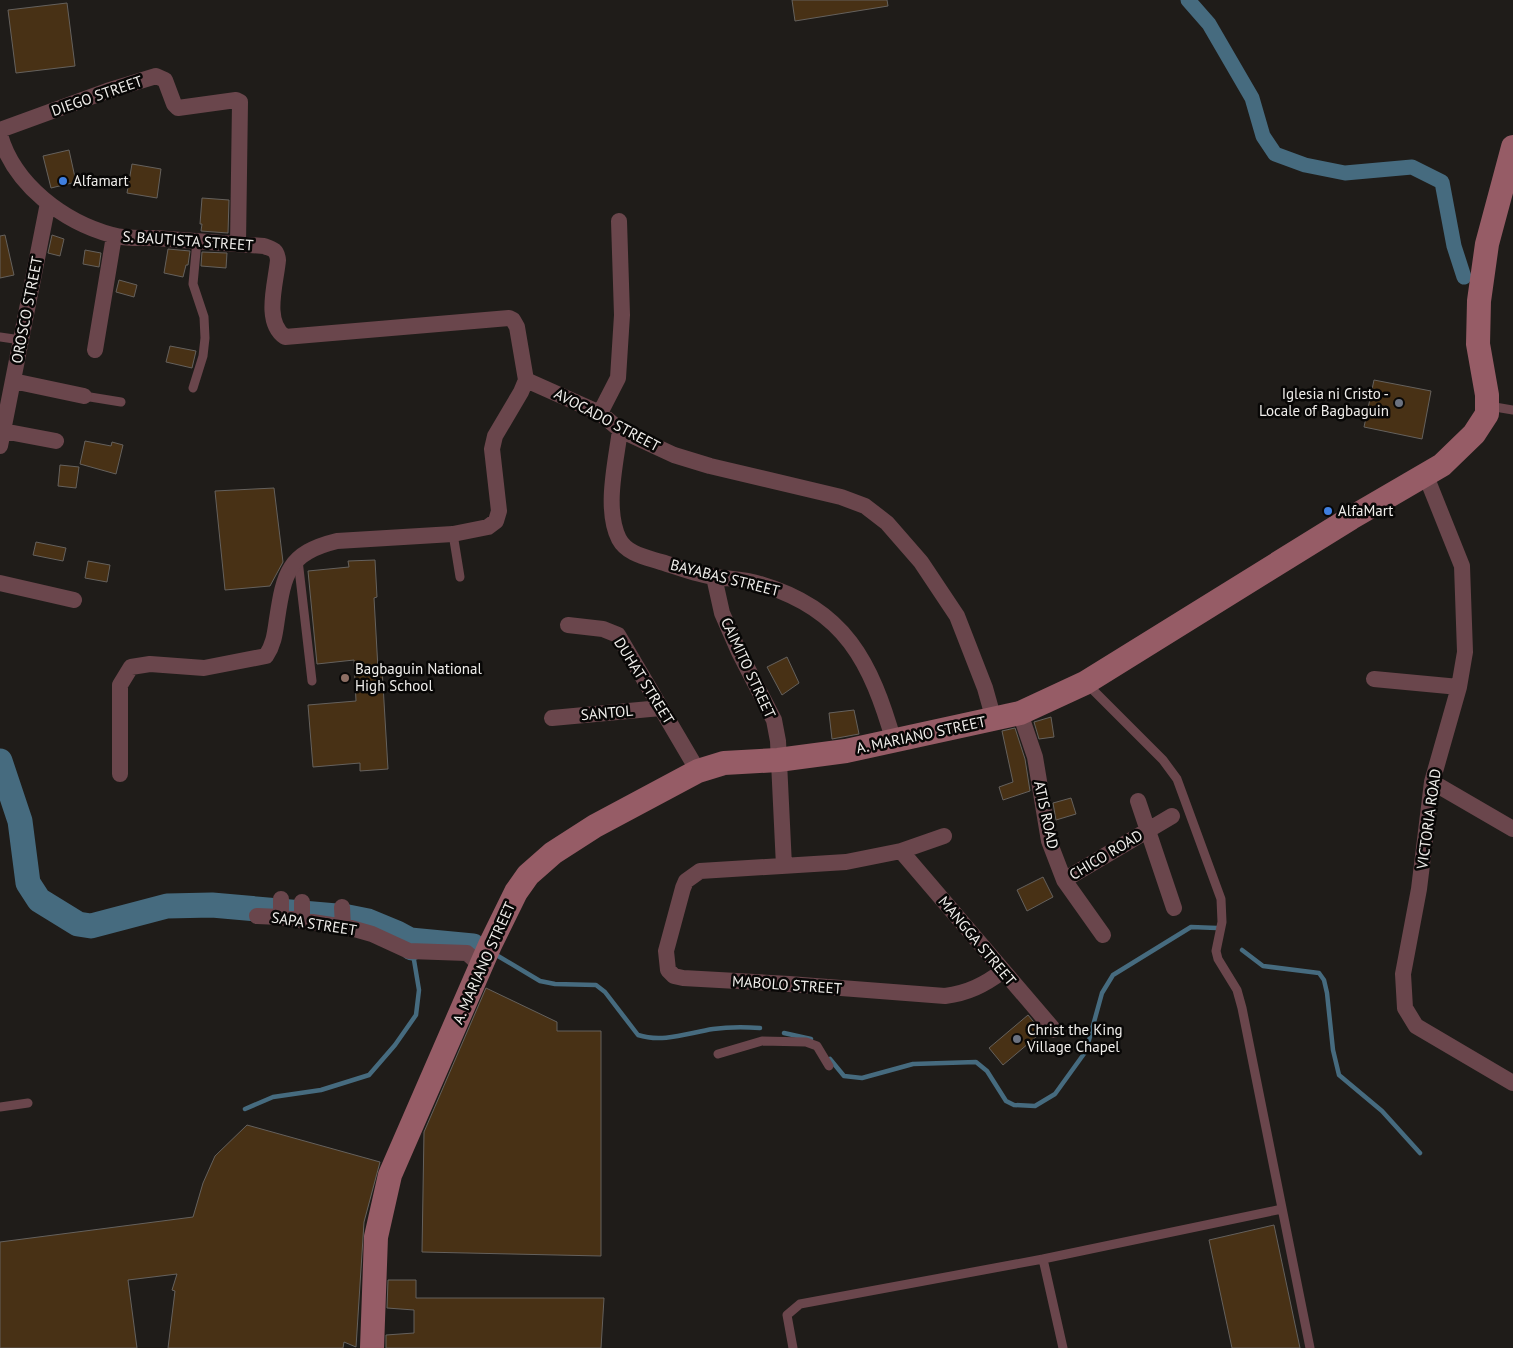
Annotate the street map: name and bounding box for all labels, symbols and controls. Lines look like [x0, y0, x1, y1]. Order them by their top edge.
street label: DIEGO STREET [49, 71, 146, 120]
place label: Alfamart [73, 171, 129, 190]
marker: Alfamart [57, 175, 69, 187]
street label: S. BAUTISTA STREET [122, 226, 255, 255]
street label: OROSCO STREET [7, 254, 46, 365]
street label: AVOCADO STREET [551, 384, 664, 456]
place label: Iglesia ni Cristo - Locale of Bagbaguin [1259, 384, 1389, 420]
marker: Iglesia ni Cristo - Locale of Bagbaguin [1393, 397, 1405, 409]
place label: AlfaMart [1338, 501, 1393, 520]
marker: AlfaMart [1322, 505, 1334, 517]
street label: BAYABAS STREET [669, 555, 782, 600]
street label: CAIMITO STREET [717, 614, 780, 722]
street label: DUHAT STREET [610, 634, 679, 728]
place label: Bagbaguin National High School [355, 659, 482, 695]
marker: Bagbaguin National High School [339, 672, 351, 684]
street label: SANTOL [580, 701, 634, 724]
street label: A. MARIANO STREET [854, 711, 988, 758]
street label: VICTORIA ROAD [1412, 768, 1445, 871]
street label: ATIS ROAD [1030, 779, 1063, 851]
street label: CHICO ROAD [1066, 825, 1146, 884]
street label: MANGGA STREET [934, 892, 1021, 990]
street label: A. MARIANO STREET [448, 898, 519, 1027]
street label: SAPA STREET [270, 907, 359, 940]
street label: MABOLO STREET [731, 971, 843, 998]
place label: Christ the King Village Chapel [1026, 1020, 1123, 1056]
marker: Christ the King Village Chapel [1011, 1033, 1023, 1045]

